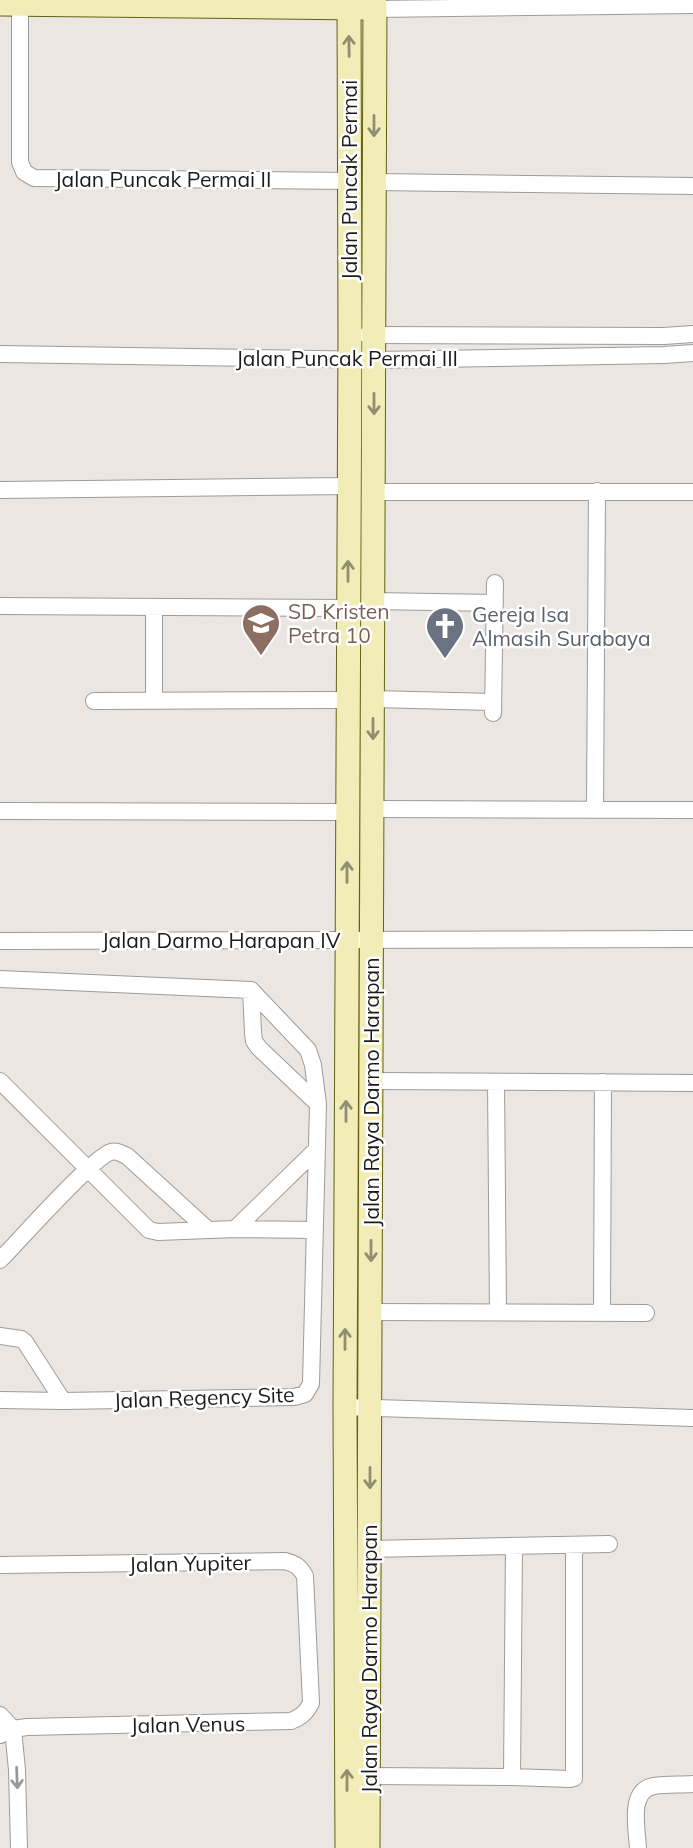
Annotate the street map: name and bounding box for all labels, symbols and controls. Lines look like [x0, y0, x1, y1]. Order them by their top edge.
one-way arrow [342, 35, 355, 58]
street label: Jalan Puncak Permai [336, 80, 362, 280]
one-way arrow [368, 114, 381, 137]
street label: Jalan Puncak Permai II [55, 166, 271, 192]
street label: Jalan Puncak Permai III [236, 345, 458, 371]
one-way arrow [368, 392, 381, 415]
one-way arrow [341, 560, 355, 583]
place label: SD Kristen Petra 10 [288, 598, 389, 648]
place label: Gereja Isa Almasih Surabaya [472, 601, 651, 651]
school or university icon: SD Kristen Petra 10 [240, 602, 282, 657]
church icon: Gereja Isa Almasih Surabaya [424, 605, 466, 660]
one-way arrow [366, 717, 380, 740]
one-way arrow [340, 861, 354, 884]
street label: Jalan Darmo Harapan IV [102, 927, 341, 953]
street label: Jalan Raya Darmo Harapan [358, 957, 384, 1227]
one-way arrow [339, 1100, 353, 1123]
one-way arrow [364, 1239, 378, 1262]
one-way arrow [338, 1328, 352, 1351]
street label: Jalan Regency Site [113, 1381, 295, 1413]
one-way arrow [363, 1466, 377, 1489]
street label: Jalan Raya Darmo Harapan [356, 1524, 382, 1794]
street label: Jalan Yupiter [129, 1549, 252, 1577]
street label: Jalan Venus [130, 1710, 246, 1738]
one-way arrow [11, 1766, 24, 1789]
one-way arrow [340, 1769, 354, 1792]

